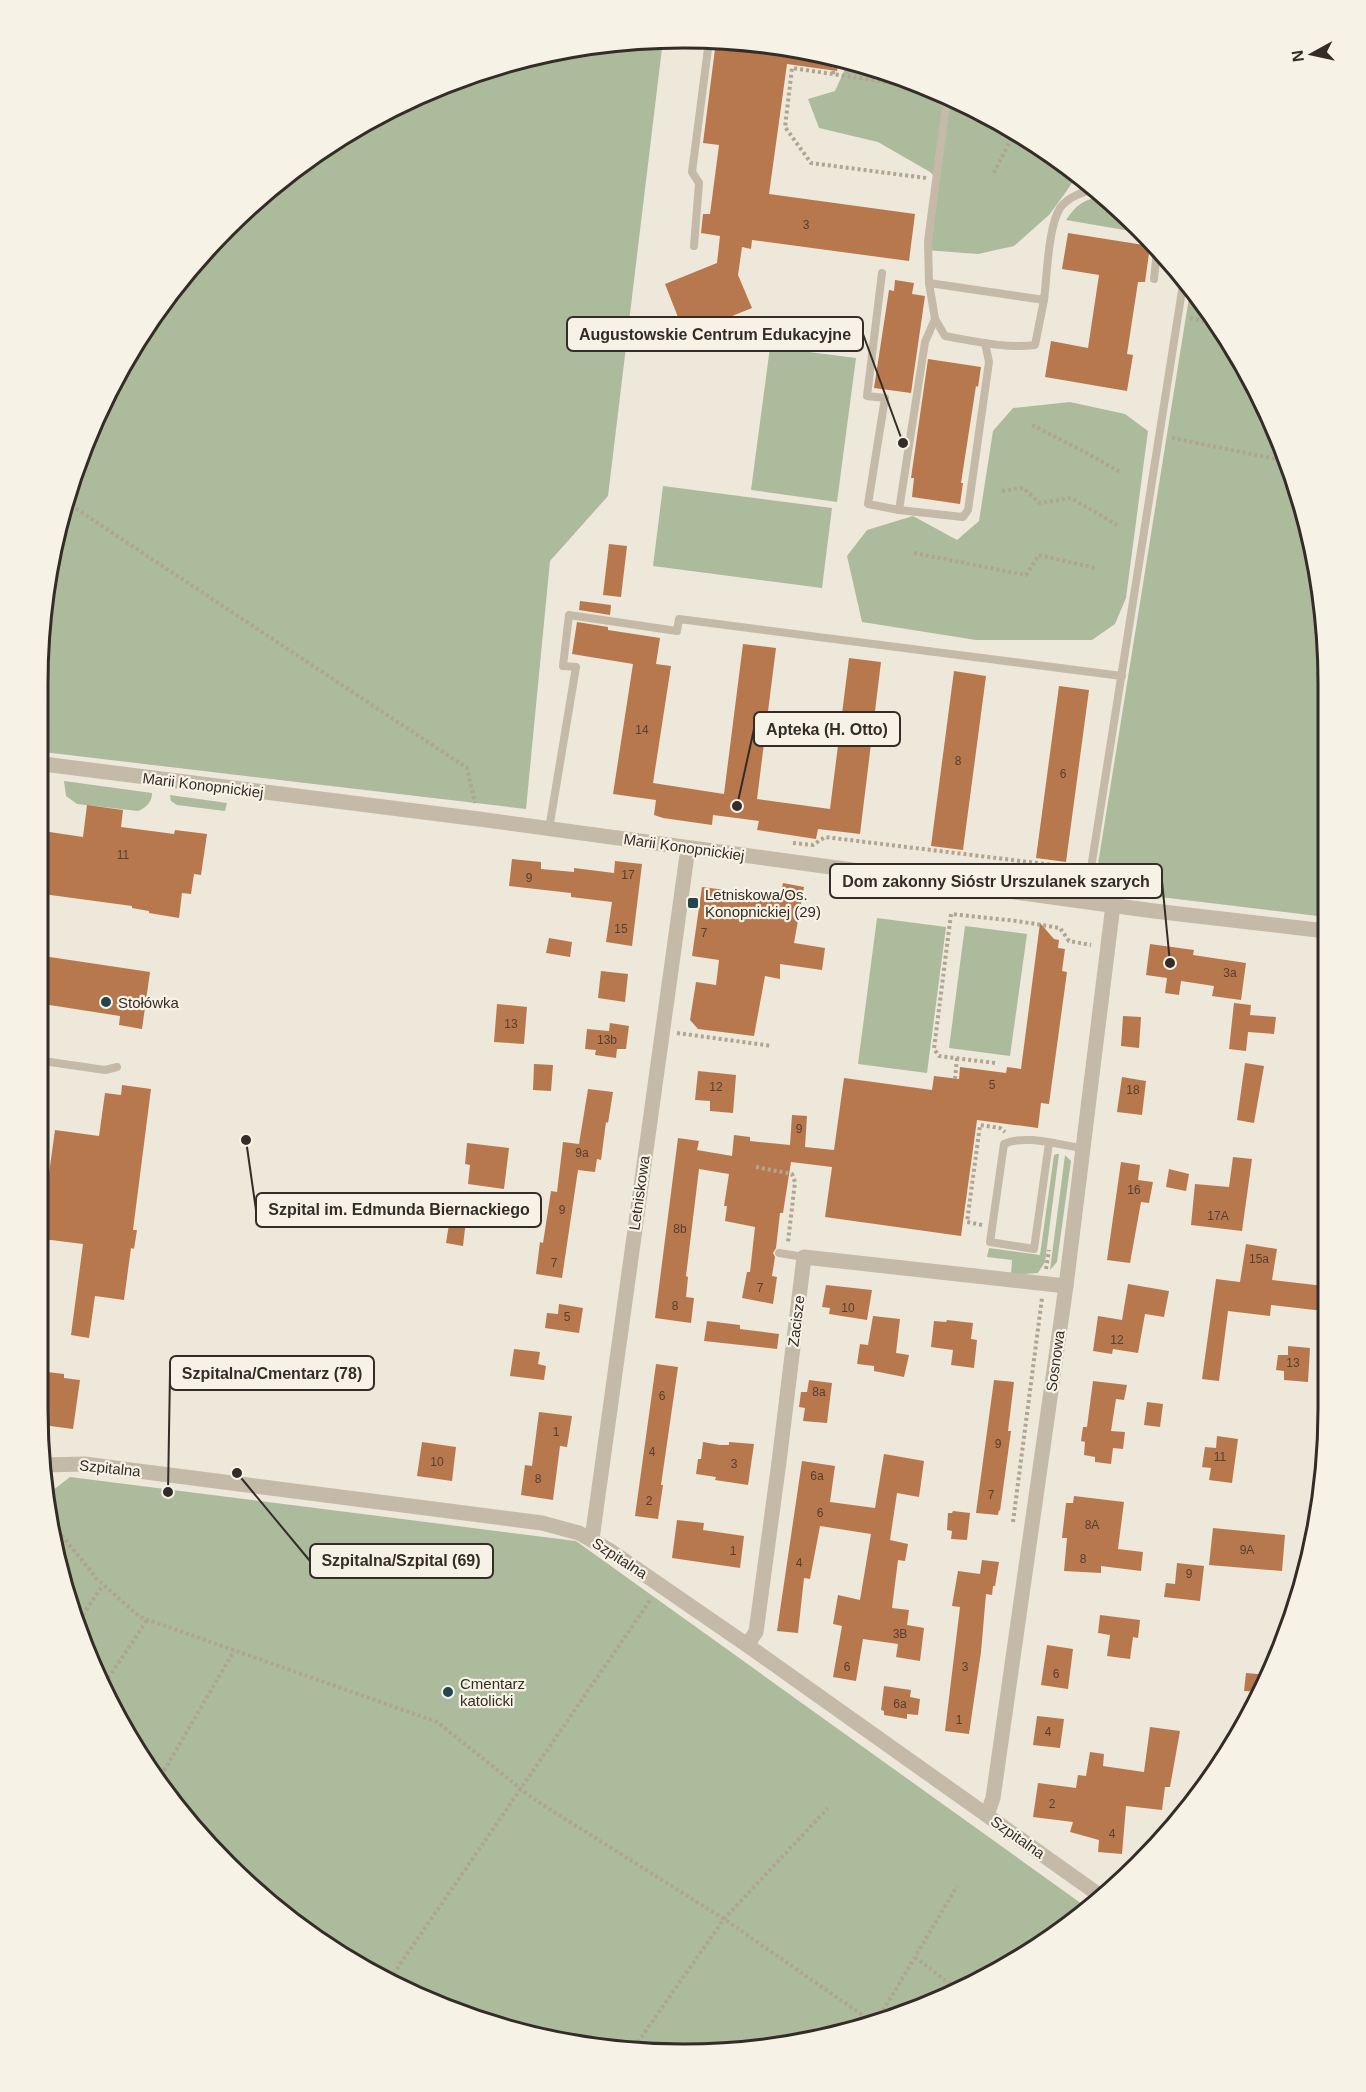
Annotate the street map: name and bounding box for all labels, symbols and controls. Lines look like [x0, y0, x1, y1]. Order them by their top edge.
north arrow [1282, 24, 1342, 84]
text: N [1288, 49, 1307, 63]
house number: 3 [803, 218, 810, 232]
callout: Augustowskie Centrum Edukacyjne [567, 317, 863, 351]
text: Augustowskie Centrum Edukacyjne [579, 326, 851, 343]
callout: Apteka (H. Otto) [754, 712, 900, 746]
text: Apteka (H. Otto) [766, 721, 888, 738]
house number: 14 [635, 723, 649, 737]
house number: 8 [955, 754, 962, 768]
house number: 6 [1060, 767, 1067, 781]
street label: Marii Konopnickiej [142, 769, 264, 801]
street label: Marii Konopnickiej [623, 830, 745, 864]
house number: 11 [117, 848, 130, 862]
callout: Dom zakonny Sióstr Urszulanek szarych [830, 864, 1162, 898]
house number: 17 [621, 868, 635, 882]
house number: 9 [526, 871, 533, 885]
text: Dom zakonny Sióstr Urszulanek szarych [842, 873, 1150, 890]
place label: Letniskowa/Os. Konopnickiej (29) [705, 886, 821, 920]
marker: Letniskowa/Os. Konopnickiej (29) [686, 896, 700, 910]
house number: 15 [614, 922, 628, 936]
house number: 7 [701, 926, 708, 940]
house number: 3a [1223, 966, 1237, 980]
place label: Stołówka [118, 994, 180, 1011]
marker: Stołówka [99, 995, 113, 1009]
house number: 13 [504, 1017, 518, 1031]
house number: 13b [597, 1033, 617, 1047]
house number: 5 [989, 1078, 996, 1092]
house number: 12 [709, 1080, 723, 1094]
house number: 18 [1126, 1083, 1140, 1097]
house number: 9 [796, 1122, 803, 1136]
house number: 9a [575, 1146, 589, 1160]
street label: Letniskowa [625, 1154, 653, 1231]
house number: 16 [1127, 1183, 1141, 1197]
callout: Szpital im. Edmunda Biernackiego [256, 1193, 541, 1227]
text: Szpital im. Edmunda Biernackiego [268, 1201, 530, 1218]
house number: 9 [559, 1203, 566, 1217]
house number: 17A [1207, 1209, 1229, 1223]
house number: 8b [673, 1222, 687, 1236]
house number: 15a [1249, 1252, 1269, 1266]
house number: 7 [551, 1256, 558, 1270]
house number: 7 [757, 1281, 764, 1295]
street label: Zacisze [784, 1294, 808, 1348]
house number: 8 [672, 1299, 679, 1313]
house number: 10 [841, 1301, 855, 1315]
house number: 5 [564, 1310, 571, 1324]
street label: Sosnowa [1042, 1329, 1068, 1393]
house number: 12 [1110, 1333, 1124, 1347]
callout: Szpitalna/Cmentarz (78) [170, 1356, 374, 1390]
house number: 13 [1286, 1356, 1300, 1370]
text: Szpitalna/Cmentarz (78) [182, 1365, 362, 1382]
house number: 8a [812, 1385, 826, 1399]
house number: 6 [659, 1389, 666, 1403]
house number: 1 [553, 1425, 560, 1439]
house number: 9 [995, 1437, 1002, 1451]
house number: 4 [649, 1445, 656, 1459]
house number: 11 [1214, 1450, 1227, 1464]
house number: 10 [430, 1455, 444, 1469]
street label: Szpitalna [78, 1456, 142, 1480]
house number: 3 [731, 1457, 738, 1471]
house number: 6a [810, 1469, 824, 1483]
house number: 8 [535, 1472, 542, 1486]
house number: 7 [988, 1488, 995, 1502]
house number: 2 [646, 1494, 653, 1508]
house number: 6 [817, 1506, 824, 1520]
house number: 8A [1085, 1518, 1099, 1532]
street label: Szpitalna [589, 1534, 651, 1582]
house number: 9A [1240, 1543, 1254, 1557]
callout: Szpitalna/Szpital (69) [310, 1544, 493, 1578]
house number: 1 [730, 1544, 737, 1558]
text: Szpitalna/Szpital (69) [321, 1552, 481, 1569]
house number: 8 [1080, 1552, 1087, 1566]
house number: 4 [796, 1556, 803, 1570]
house number: 9 [1186, 1567, 1193, 1581]
house number: 3B [893, 1627, 907, 1641]
house number: 6 [844, 1660, 851, 1674]
house number: 3 [962, 1660, 969, 1674]
house number: 6 [1053, 1667, 1060, 1681]
place label: Cmentarz katolicki [460, 1675, 525, 1709]
marker: Cmentarz katolicki [441, 1685, 455, 1699]
house number: 6a [893, 1697, 907, 1711]
house number: 1 [956, 1713, 963, 1727]
house number: 4 [1045, 1725, 1052, 1739]
house number: 2 [1049, 1797, 1056, 1811]
street label: Szpitalna [988, 1812, 1049, 1862]
house number: 4 [1109, 1827, 1116, 1841]

